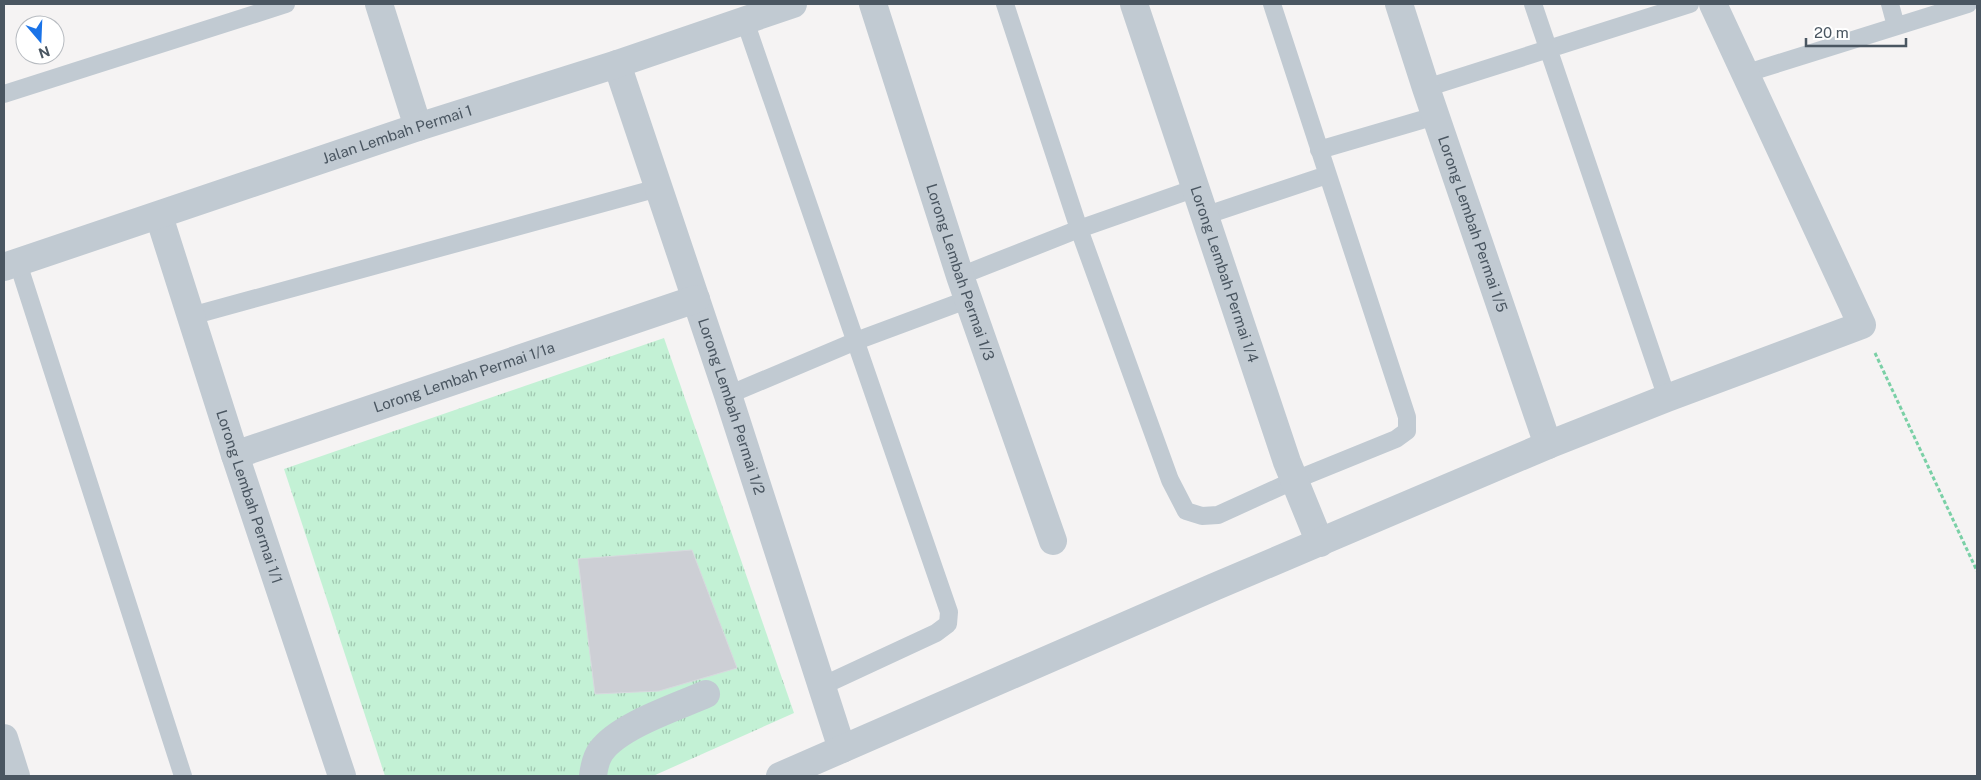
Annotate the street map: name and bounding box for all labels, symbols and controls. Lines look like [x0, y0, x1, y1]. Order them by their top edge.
north arrow [15, 15, 65, 65]
scale bar [1806, 15, 1906, 47]
text: 20 m [1814, 24, 1849, 41]
text: N [36, 43, 52, 62]
street label: Jalan Lembah Permai 1 [320, 101, 474, 167]
street label: Lorong Lembah Permai 1/5 [1435, 133, 1511, 314]
street label: Lorong Lembah Permai 1/3 [923, 182, 998, 363]
street label: Lorong Lembah Permai 1/4 [1187, 184, 1262, 365]
street label: Lorong Lembah Permai 1/2 [695, 316, 769, 497]
street label: Lorong Lembah Permai 1/1a [371, 338, 557, 416]
street label: Lorong Lembah Permai 1/1 [213, 408, 286, 586]

